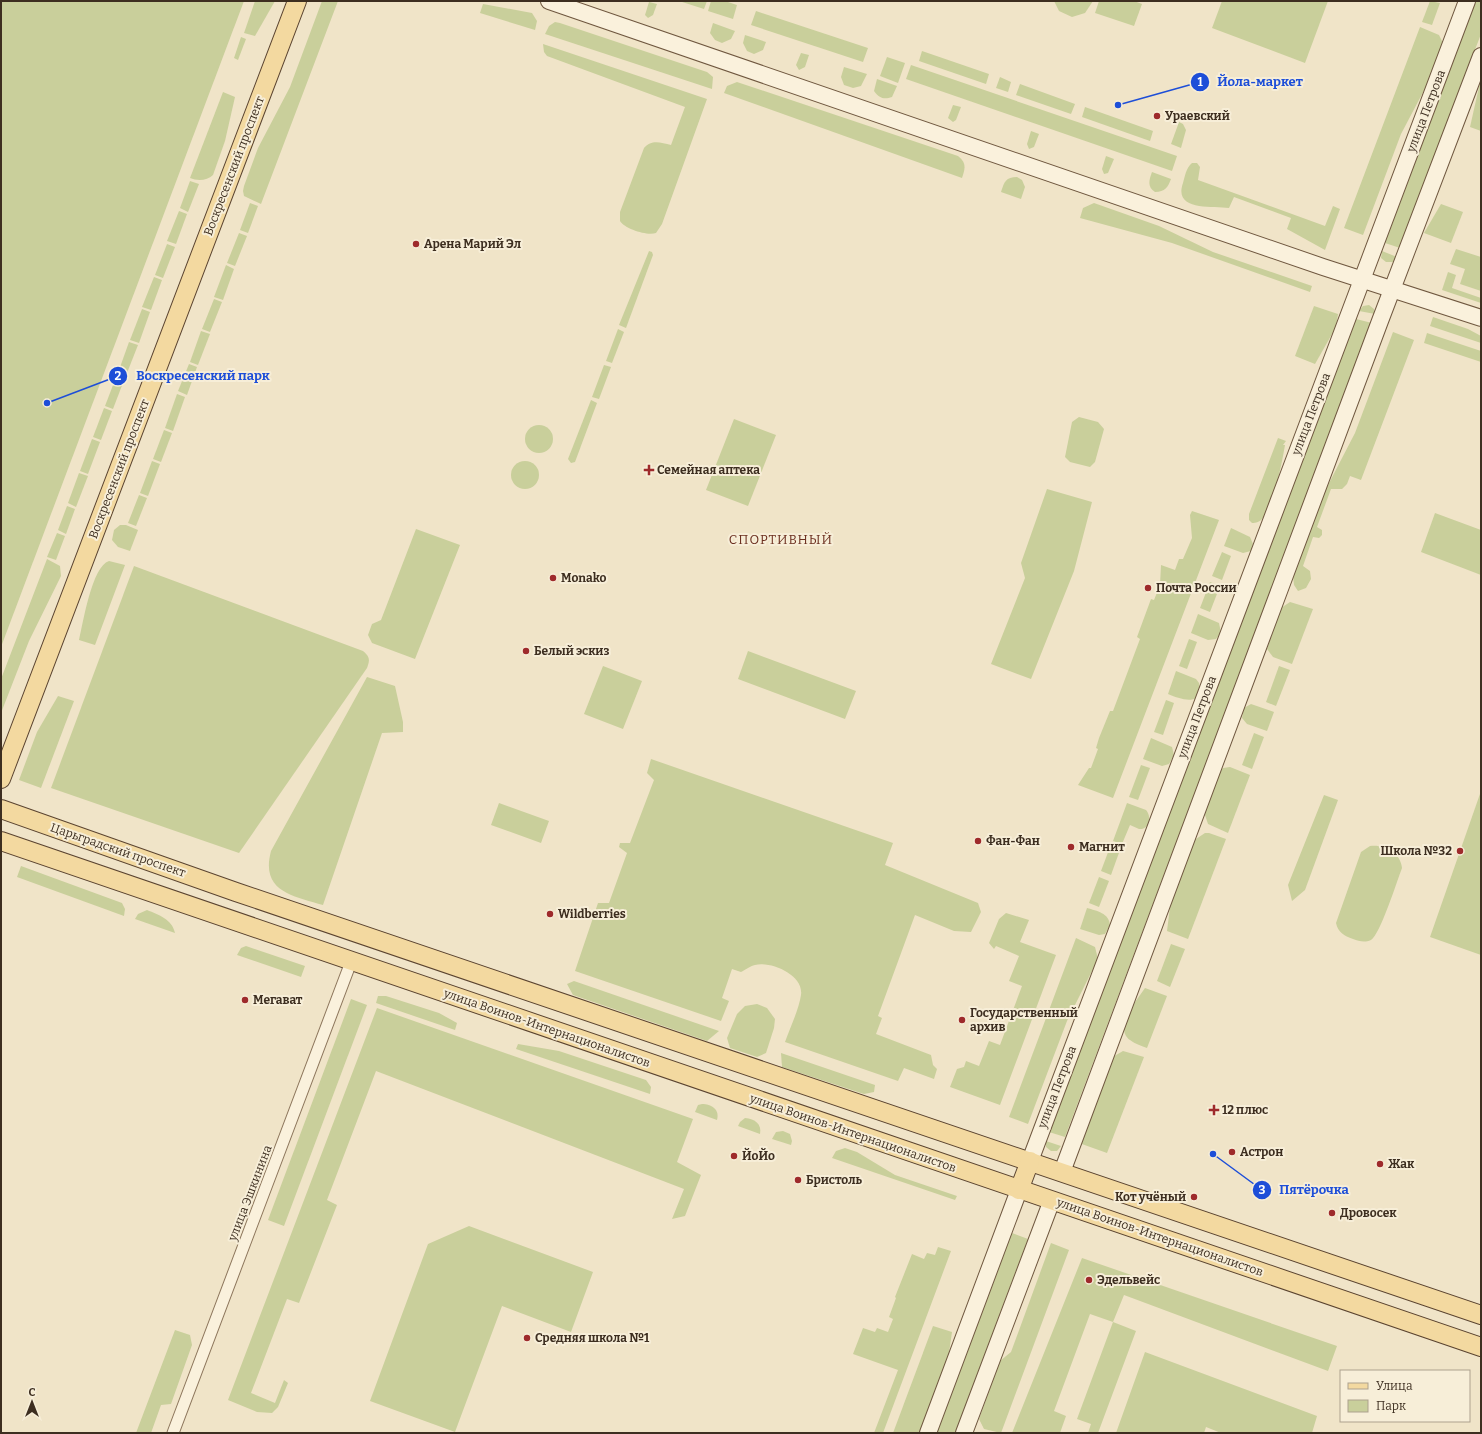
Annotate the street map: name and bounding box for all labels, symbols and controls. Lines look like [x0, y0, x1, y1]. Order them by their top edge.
street label: улица Петрова [1404, 68, 1448, 155]
callout: Йола-маркет [1190, 69, 1311, 94]
text: Йола-маркет [1217, 73, 1303, 89]
text: 1 [1197, 75, 1203, 89]
street label: Воскресенский проспект [201, 94, 267, 238]
place label: Ураевский [1165, 109, 1230, 123]
marker: Ураевский [1152, 111, 1162, 121]
place label: Арена Марий Эл [424, 237, 521, 251]
marker: Арена Марий Эл [411, 239, 421, 249]
callout: Воскресенский парк [108, 363, 278, 388]
text: Воскресенский парк [136, 368, 270, 383]
text: 2 [115, 369, 122, 383]
street label: улица Петрова [1289, 371, 1333, 458]
street label: Воскресенский проспект [86, 397, 152, 541]
place label: Семейная аптека [657, 463, 760, 477]
marker: Семейная аптека [644, 465, 654, 475]
district label: СПОРТИВНЫЙ [729, 532, 833, 547]
place label: Monako [561, 571, 607, 585]
marker: Monako [548, 573, 558, 583]
place label: Почта России [1156, 581, 1237, 595]
marker: Почта России [1143, 583, 1153, 593]
place label: Белый эскиз [534, 644, 609, 658]
marker: Белый эскиз [521, 646, 531, 656]
street label: улица Петрова [1175, 674, 1219, 761]
street label: Царьградский проспект [49, 820, 187, 880]
place label: Фан-Фан [986, 834, 1040, 848]
marker: Фан-Фан [973, 836, 983, 846]
place label: Магнит [1079, 840, 1125, 854]
marker: Магнит [1066, 842, 1076, 852]
place label: Школа №32 [1380, 844, 1452, 858]
marker: Школа №32 [1455, 846, 1465, 856]
place label: Wildberries [558, 907, 626, 921]
marker: Wildberries [545, 909, 555, 919]
street label: улица Воинов-Интернационалистов [441, 986, 652, 1070]
place label: Мегават [253, 993, 303, 1007]
marker: Мегават [240, 995, 250, 1005]
place label: Государственный архив [970, 1006, 1078, 1034]
marker: Государственный архив [957, 1015, 967, 1025]
street label: улица Петрова [1035, 1044, 1079, 1131]
street label: улица Воинов-Интернационалистов [747, 1091, 958, 1175]
place label: 12 плюс [1222, 1103, 1268, 1117]
marker: 12 плюс [1209, 1105, 1219, 1115]
street label: улица Эшкинина [225, 1143, 275, 1244]
place label: Астрон [1240, 1145, 1283, 1159]
place label: ЙоЙо [742, 1147, 775, 1163]
marker: Астрон [1227, 1147, 1237, 1157]
marker: ЙоЙо [729, 1151, 739, 1161]
place label: Жак [1388, 1157, 1415, 1171]
marker: Жак [1375, 1159, 1385, 1169]
place label: Бристоль [806, 1173, 863, 1187]
marker: Бристоль [793, 1175, 803, 1185]
callout: Пятёрочка [1252, 1177, 1357, 1202]
text: Пятёрочка [1279, 1182, 1350, 1197]
text: 3 [1259, 1183, 1266, 1197]
place label: Кот учёный [1115, 1190, 1186, 1204]
marker: Кот учёный [1189, 1192, 1199, 1202]
street label: улица Воинов-Интернационалистов [1054, 1195, 1265, 1279]
place label: Дровосек [1340, 1206, 1397, 1220]
marker: Дровосек [1327, 1208, 1337, 1218]
place label: Эдельвейс [1097, 1273, 1160, 1287]
marker: Эдельвейс [1084, 1275, 1094, 1285]
place label: Средняя школа №1 [535, 1331, 650, 1345]
marker: Средняя школа №1 [522, 1333, 532, 1343]
legend [1340, 1370, 1470, 1422]
text: Улица [1376, 1379, 1413, 1393]
north arrow [12, 1382, 52, 1422]
text: С [29, 1386, 36, 1399]
text: Парк [1376, 1399, 1406, 1413]

